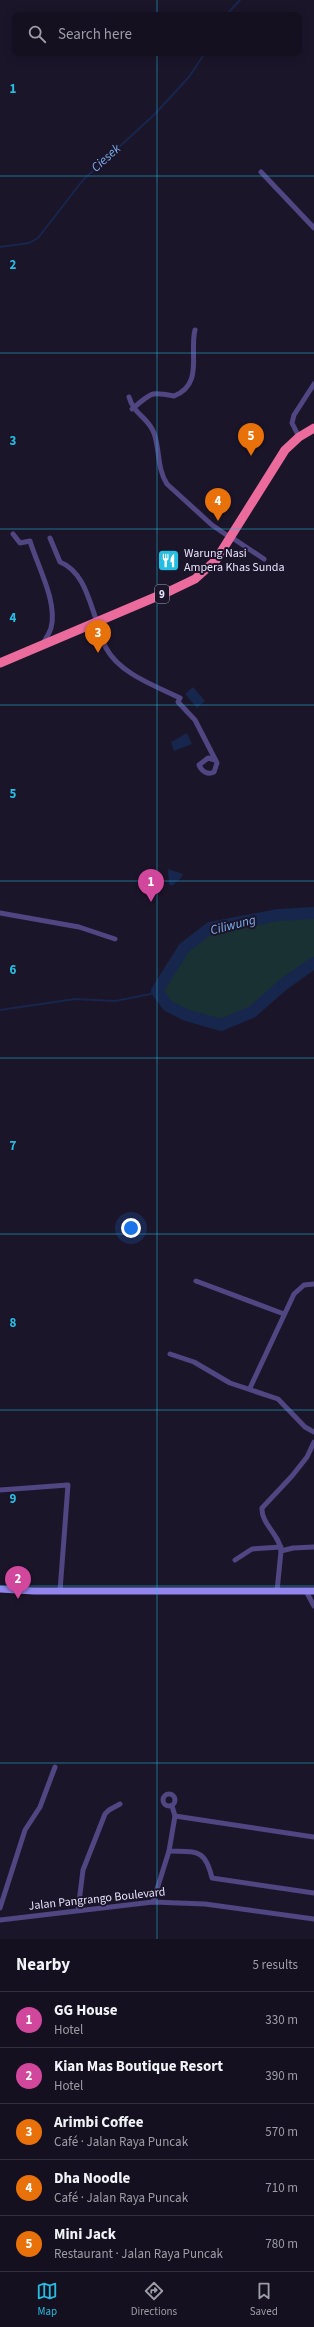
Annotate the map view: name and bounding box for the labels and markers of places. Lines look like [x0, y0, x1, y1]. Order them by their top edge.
pin: 5 [238, 423, 264, 456]
pin: 4 [205, 488, 231, 521]
place label: Warung Nasi Ampera Khas Sunda [184, 545, 285, 576]
restaurant icon: Warung Nasi Ampera Khas Sunda [156, 547, 182, 573]
pin: 3 [85, 620, 111, 653]
pin: 1 [138, 869, 164, 902]
pin: 2 [5, 1566, 31, 1599]

